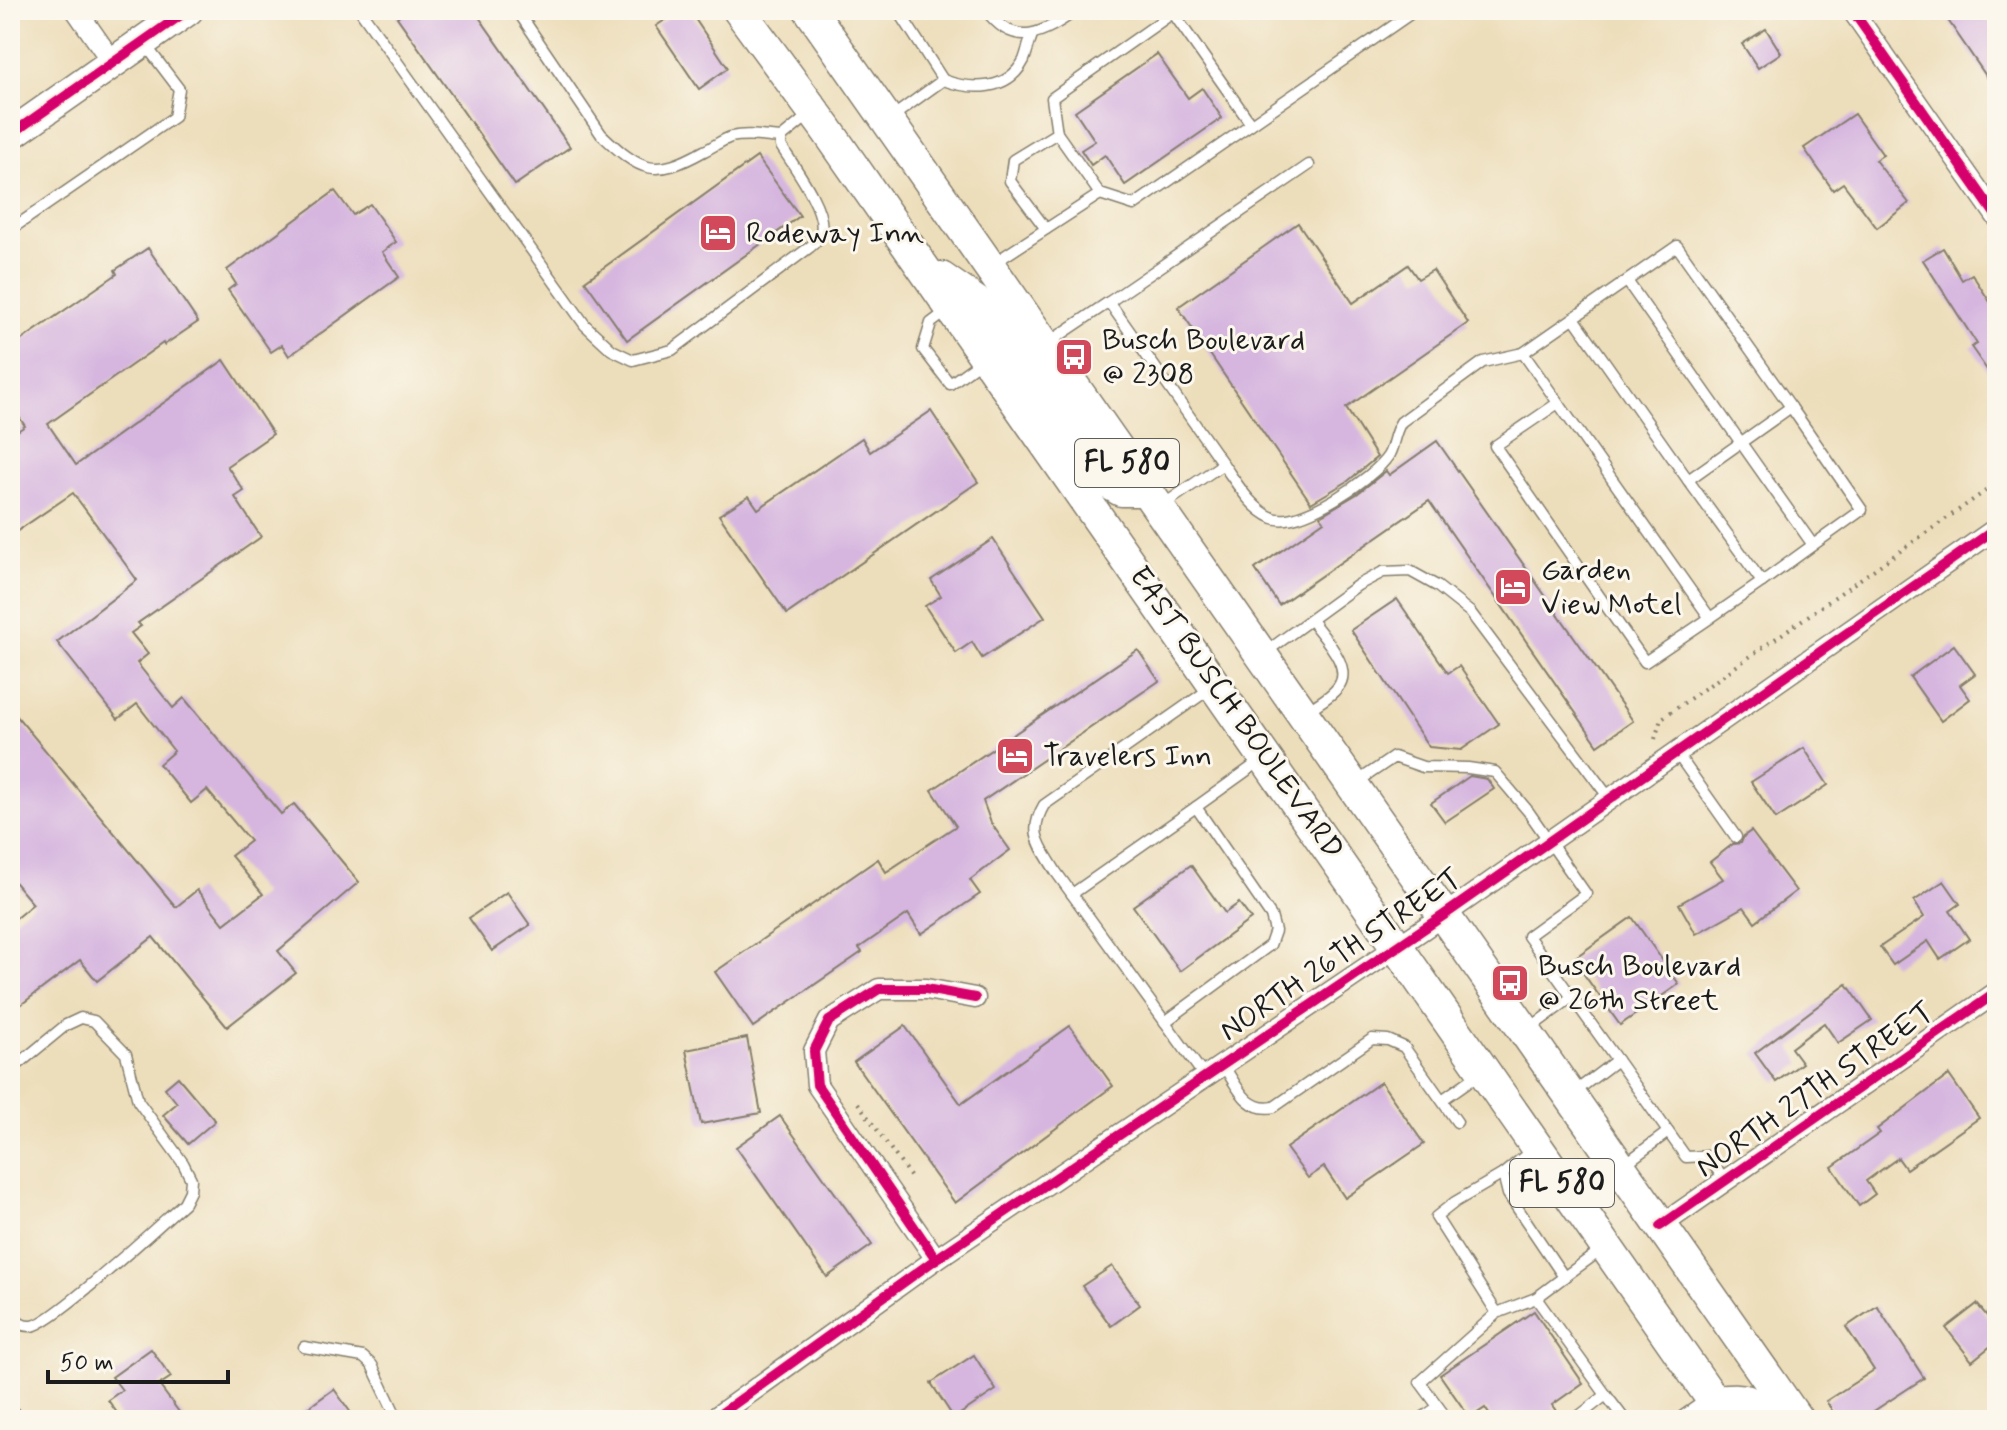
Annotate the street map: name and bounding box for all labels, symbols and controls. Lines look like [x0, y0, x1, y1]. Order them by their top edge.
hotel icon: Rodeway Inn [697, 212, 739, 254]
place label: Rodeway Inn [746, 214, 925, 253]
place label: Busch Boulevard @ 2308 [1102, 321, 1305, 394]
bus stop icon: Busch Boulevard @ 2308 [1053, 336, 1095, 378]
road number: FL 580 [1075, 439, 1179, 487]
place label: Garden View Motel [1541, 551, 1682, 624]
street label: EAST BUSCH BOULEVARD [1120, 559, 1352, 867]
hotel icon: Garden View Motel [1492, 566, 1534, 608]
hotel icon: Travelers Inn [994, 735, 1036, 777]
place label: Travelers Inn [1043, 737, 1212, 776]
street label: NORTH 26TH STREET [1212, 859, 1470, 1051]
place label: Busch Boulevard @ 26th Street [1538, 947, 1741, 1020]
bus stop icon: Busch Boulevard @ 26th Street [1489, 962, 1531, 1004]
street label: NORTH 27TH STREET [1688, 993, 1942, 1187]
road number: FL 580 [1510, 1159, 1614, 1207]
scale bar [48, 1334, 228, 1384]
text: 50 m [60, 1348, 114, 1379]

